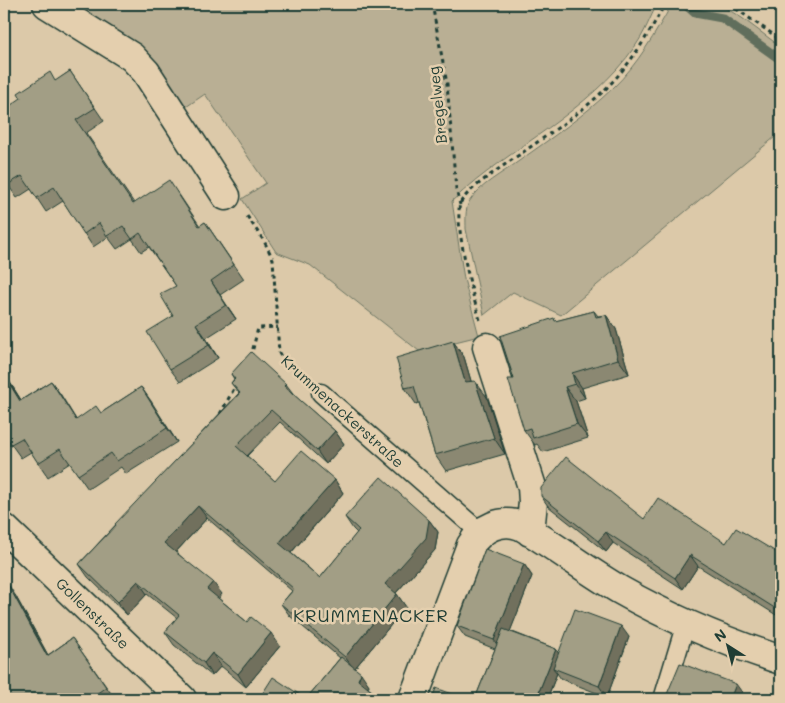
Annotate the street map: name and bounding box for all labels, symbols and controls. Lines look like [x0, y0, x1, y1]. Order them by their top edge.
street label: Bregelweg [423, 65, 451, 145]
street label: Krummenackerstraße [277, 350, 409, 472]
street label: Gollenstraße [52, 573, 134, 653]
district label: KRUMMENACKER [293, 603, 449, 627]
north arrow [702, 620, 752, 670]
text: N [710, 624, 730, 646]

